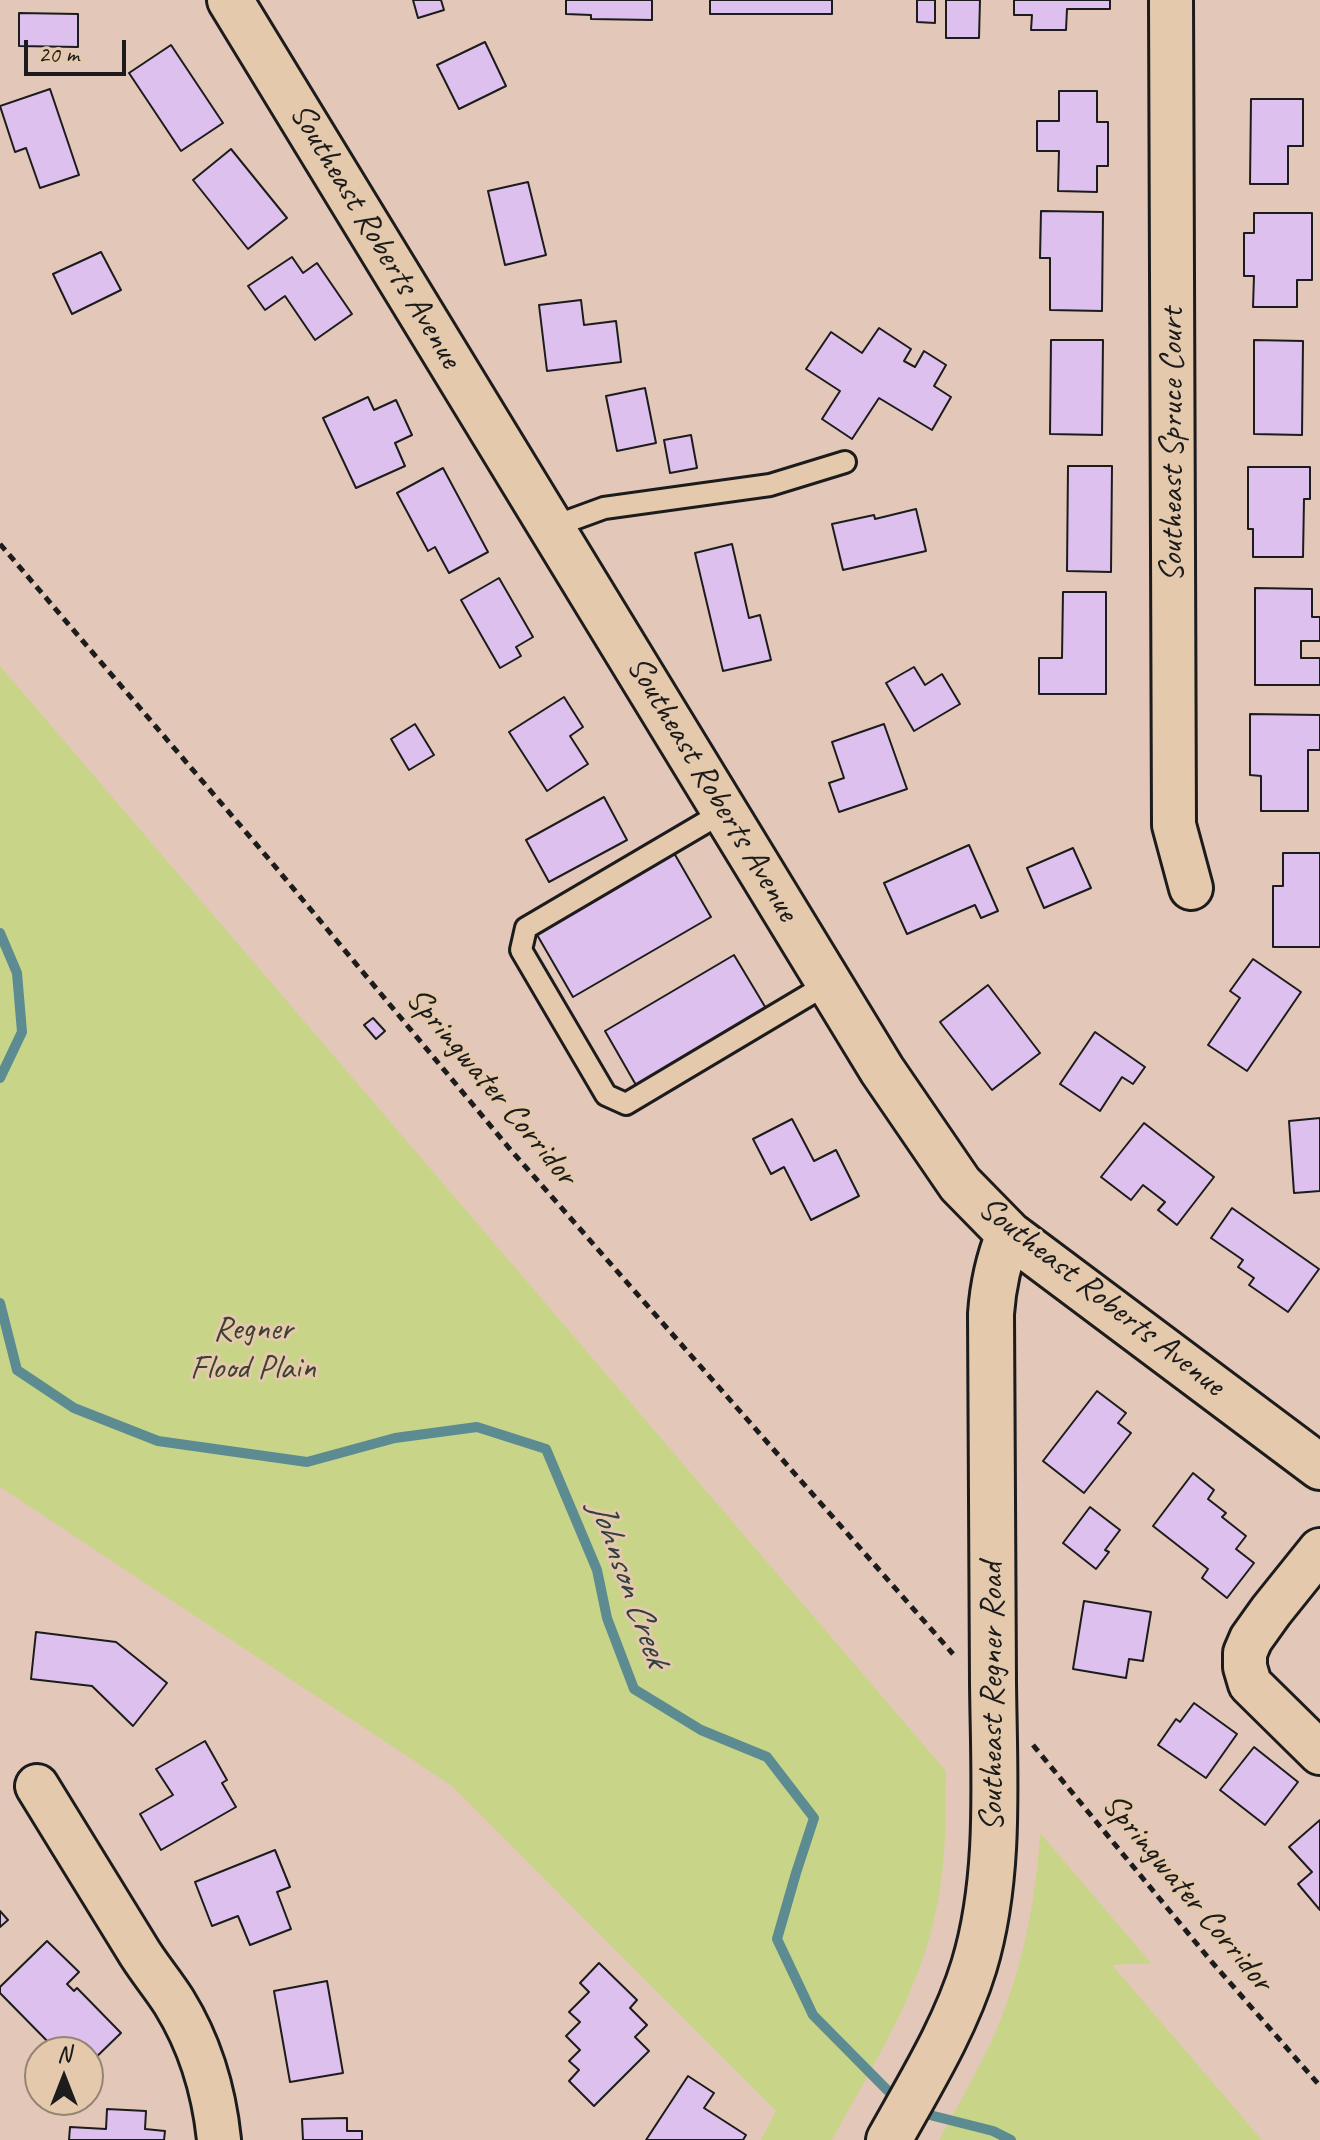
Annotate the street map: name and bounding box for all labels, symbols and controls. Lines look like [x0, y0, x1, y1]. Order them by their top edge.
scale bar [28, 24, 130, 74]
text: 20 m [38, 39, 79, 69]
street label: Southeast Roberts Avenue [280, 96, 470, 376]
street label: Southeast Spruce Court [1153, 308, 1193, 582]
street label: Southeast Roberts Avenue [617, 649, 807, 929]
street label: Springwater Corridor [396, 980, 586, 1194]
street label: Southeast Roberts Avenue [970, 1188, 1232, 1406]
park label: Regner Flood Plain [190, 1310, 316, 1390]
water label: Johnson Creek [578, 1495, 678, 1673]
street label: Southeast Regner Road [973, 1562, 1013, 1832]
street label: Springwater Corridor [1092, 1786, 1282, 2000]
north arrow [24, 2036, 104, 2116]
text: N [57, 2040, 71, 2068]

